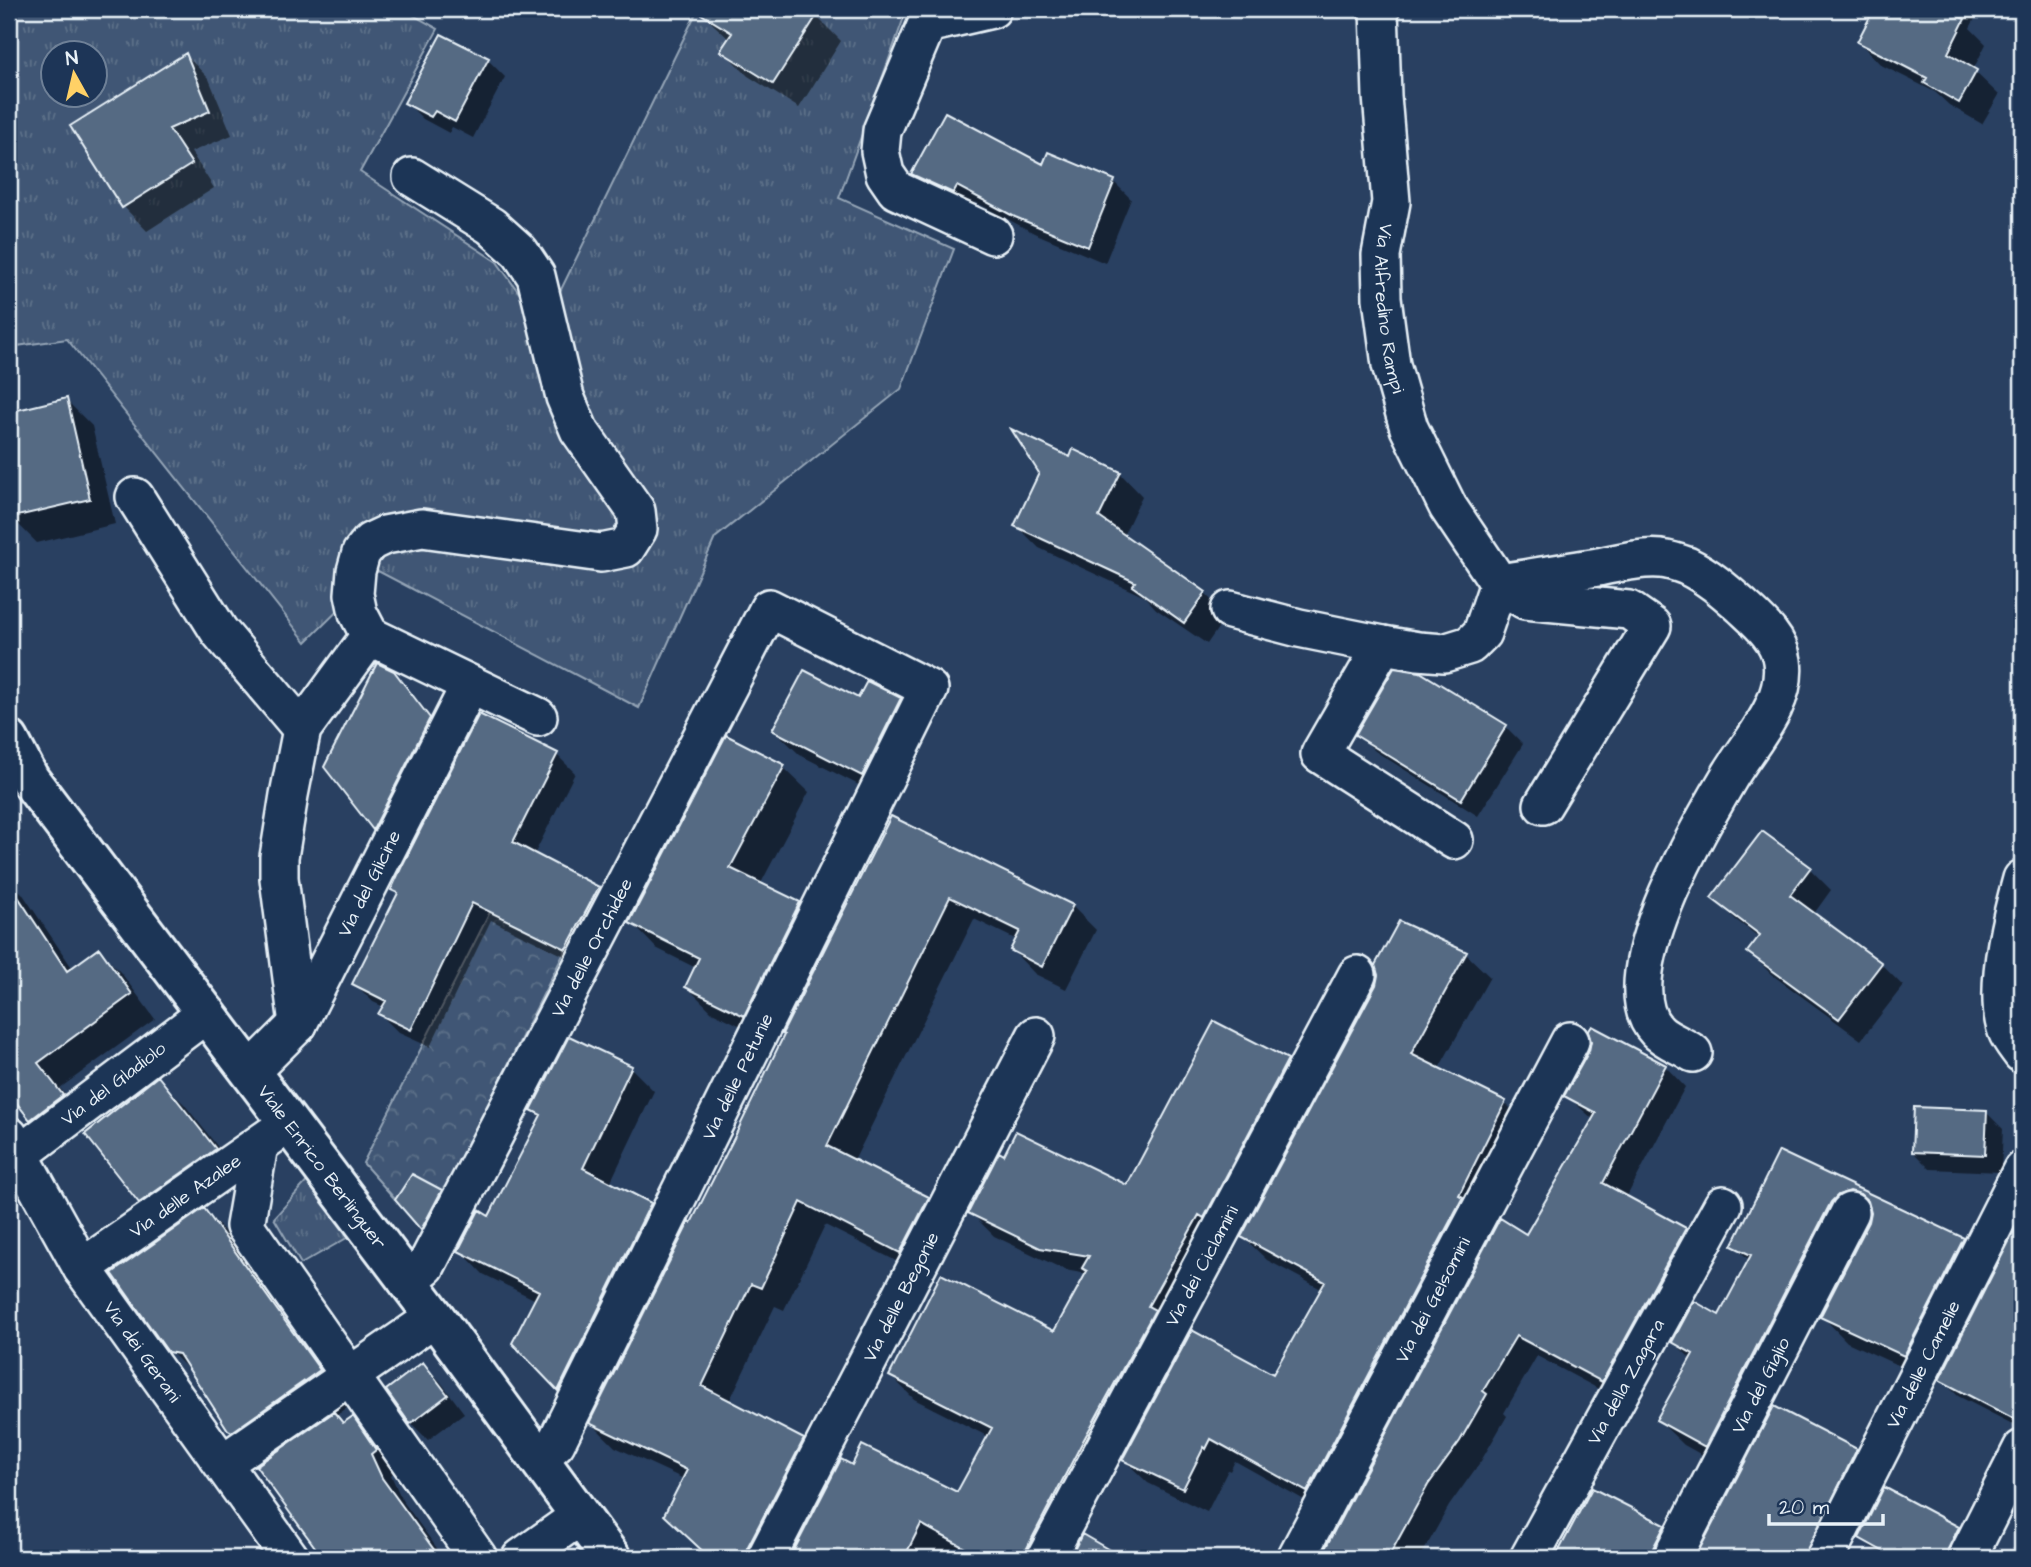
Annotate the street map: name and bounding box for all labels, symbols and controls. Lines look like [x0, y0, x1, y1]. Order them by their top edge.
north arrow [38, 38, 108, 108]
text: N [64, 44, 80, 73]
street label: Via Alfredino Rampi [1368, 221, 1412, 396]
street label: Via del Glicine [331, 825, 408, 942]
street label: Via delle Orchidee [544, 873, 639, 1022]
street label: Via delle Petunie [696, 1009, 780, 1145]
street label: Via del Gladiolo [55, 1035, 172, 1132]
street label: Viale Enrico Berlinguer [251, 1079, 393, 1255]
street label: Via delle Azalee [124, 1147, 247, 1244]
street label: Via dei Ciclamini [1158, 1201, 1245, 1331]
street label: Via delle Begonie [856, 1227, 946, 1367]
street label: Via dei Gelsomini [1388, 1232, 1477, 1368]
street label: Via dei Gerani [97, 1296, 188, 1408]
street label: Via delle Camelie [1879, 1296, 1967, 1433]
street label: Via della Zagara [1580, 1314, 1671, 1450]
street label: Via del Giglio [1725, 1332, 1797, 1438]
scale bar [1769, 1483, 1882, 1527]
text: 20 m [1779, 1493, 1830, 1522]

